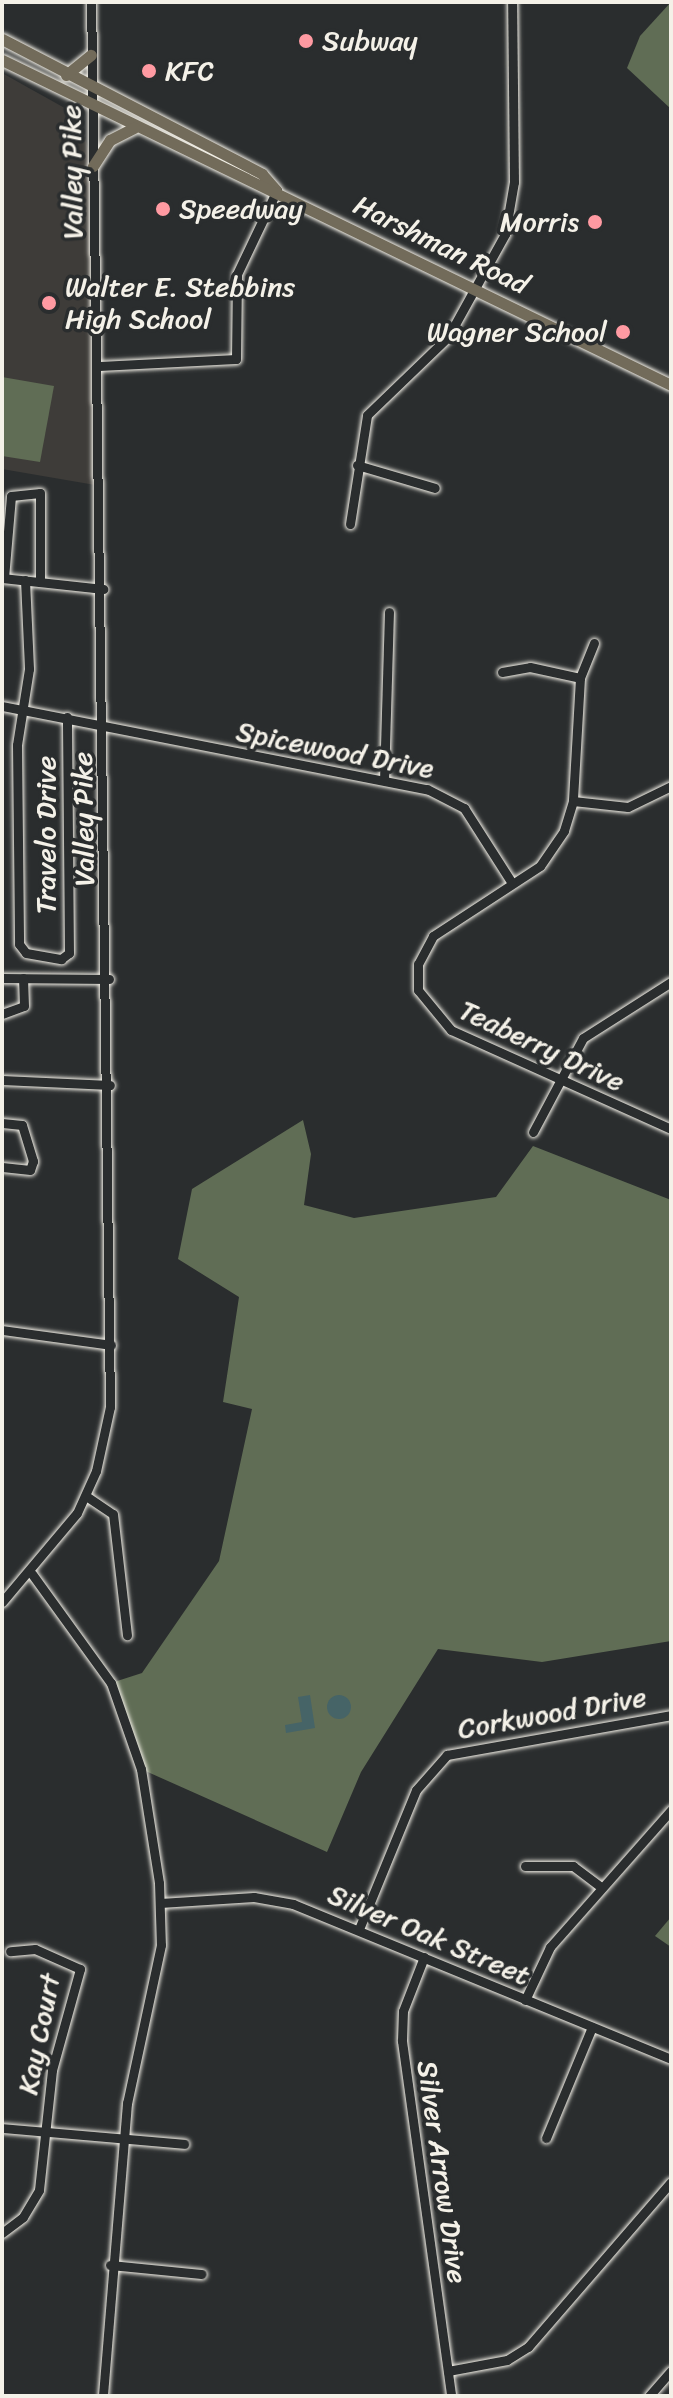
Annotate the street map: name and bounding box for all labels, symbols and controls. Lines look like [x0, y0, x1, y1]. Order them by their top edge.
place label: Subway [322, 24, 418, 58]
marker: Subway [297, 32, 315, 50]
place label: KFC [165, 54, 214, 88]
marker: KFC [140, 62, 158, 80]
street label: Valley Pike [54, 104, 90, 240]
street label: Harshman Road [348, 188, 534, 302]
place label: Speedway [179, 192, 303, 226]
marker: Speedway [154, 200, 172, 218]
place label: Morris [500, 205, 579, 239]
marker: Morris [586, 213, 604, 231]
place label: Walter E. Stebbins High School [65, 270, 295, 336]
marker: Walter E. Stebbins High School [40, 294, 58, 312]
place label: Wagner School [426, 315, 607, 349]
marker: Wagner School [614, 323, 632, 341]
street label: Spicewood Drive [233, 714, 437, 786]
street label: Valley Pike [66, 751, 102, 887]
street label: Travelo Drive [29, 756, 63, 914]
street label: Teaberry Drive [454, 993, 630, 1099]
street label: Corkwood Drive [455, 1680, 649, 1746]
street label: Silver Oak Street [323, 1877, 535, 1993]
street label: Kay Court [11, 1970, 67, 2098]
street label: Silver Arrow Drive [410, 2058, 474, 2286]

